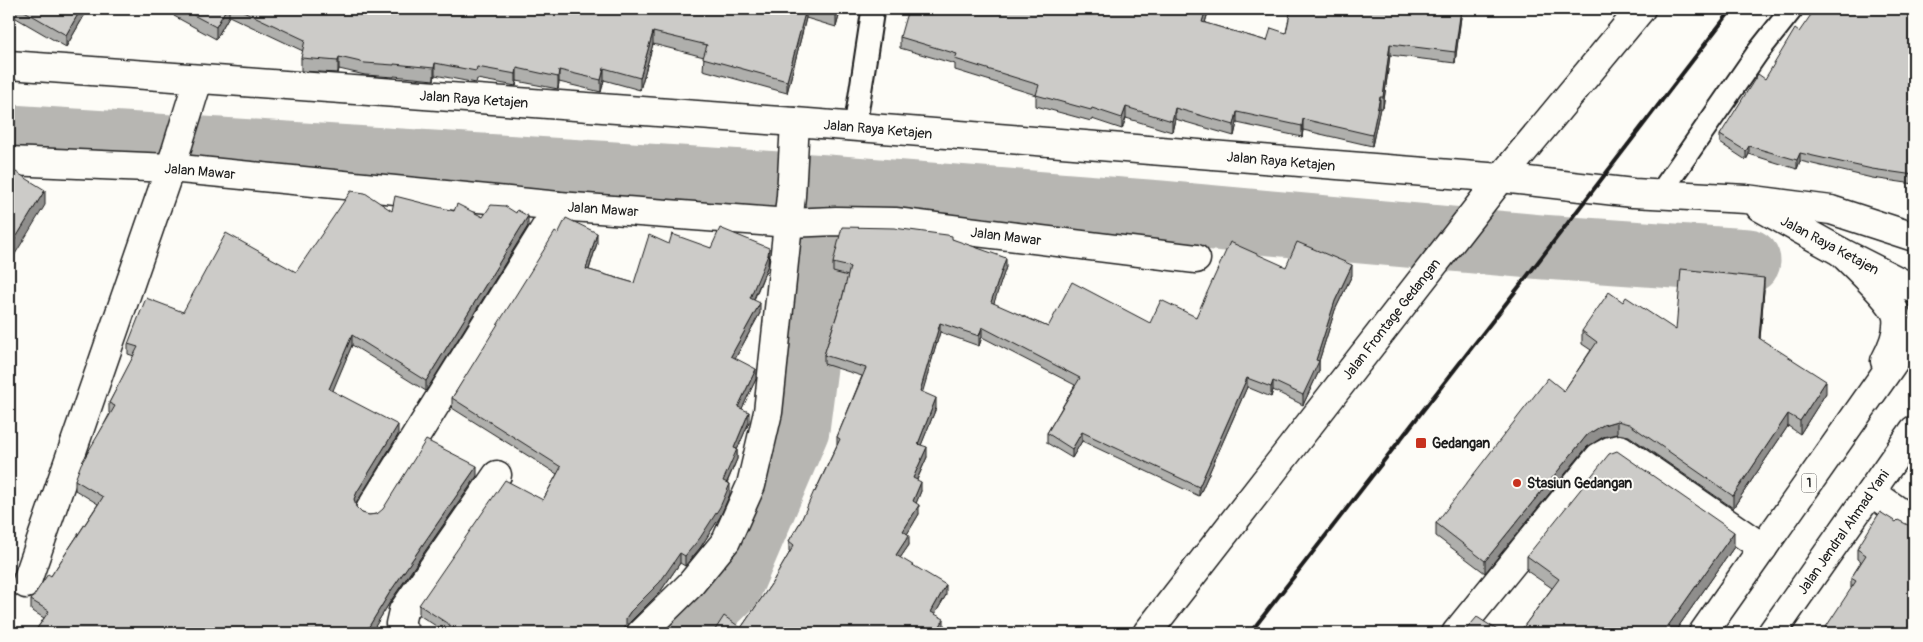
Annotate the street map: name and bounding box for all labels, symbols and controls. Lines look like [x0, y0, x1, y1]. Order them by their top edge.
street label: Jalan Raya Ketajen [419, 87, 529, 112]
street label: Jalan Raya Ketajen [823, 116, 933, 143]
street label: Jalan Raya Ketajen [1226, 148, 1336, 175]
street label: Jalan Mawar [164, 160, 236, 183]
street label: Jalan Mawar [567, 199, 639, 220]
street label: Jalan Raya Ketajen [1778, 212, 1882, 279]
street label: Jalan Mawar [970, 224, 1042, 249]
street label: Jalan Frontage Gedangan [1339, 255, 1444, 383]
place label: Gedangan [1432, 435, 1490, 452]
marker: Gedangan [1414, 436, 1428, 450]
street label: Jalan Jendral Ahmad Yani [1794, 466, 1893, 598]
road number: 1 [1802, 473, 1816, 492]
place label: Stasiun Gedangan [1527, 475, 1632, 492]
marker: Stasiun Gedangan [1511, 477, 1523, 489]

